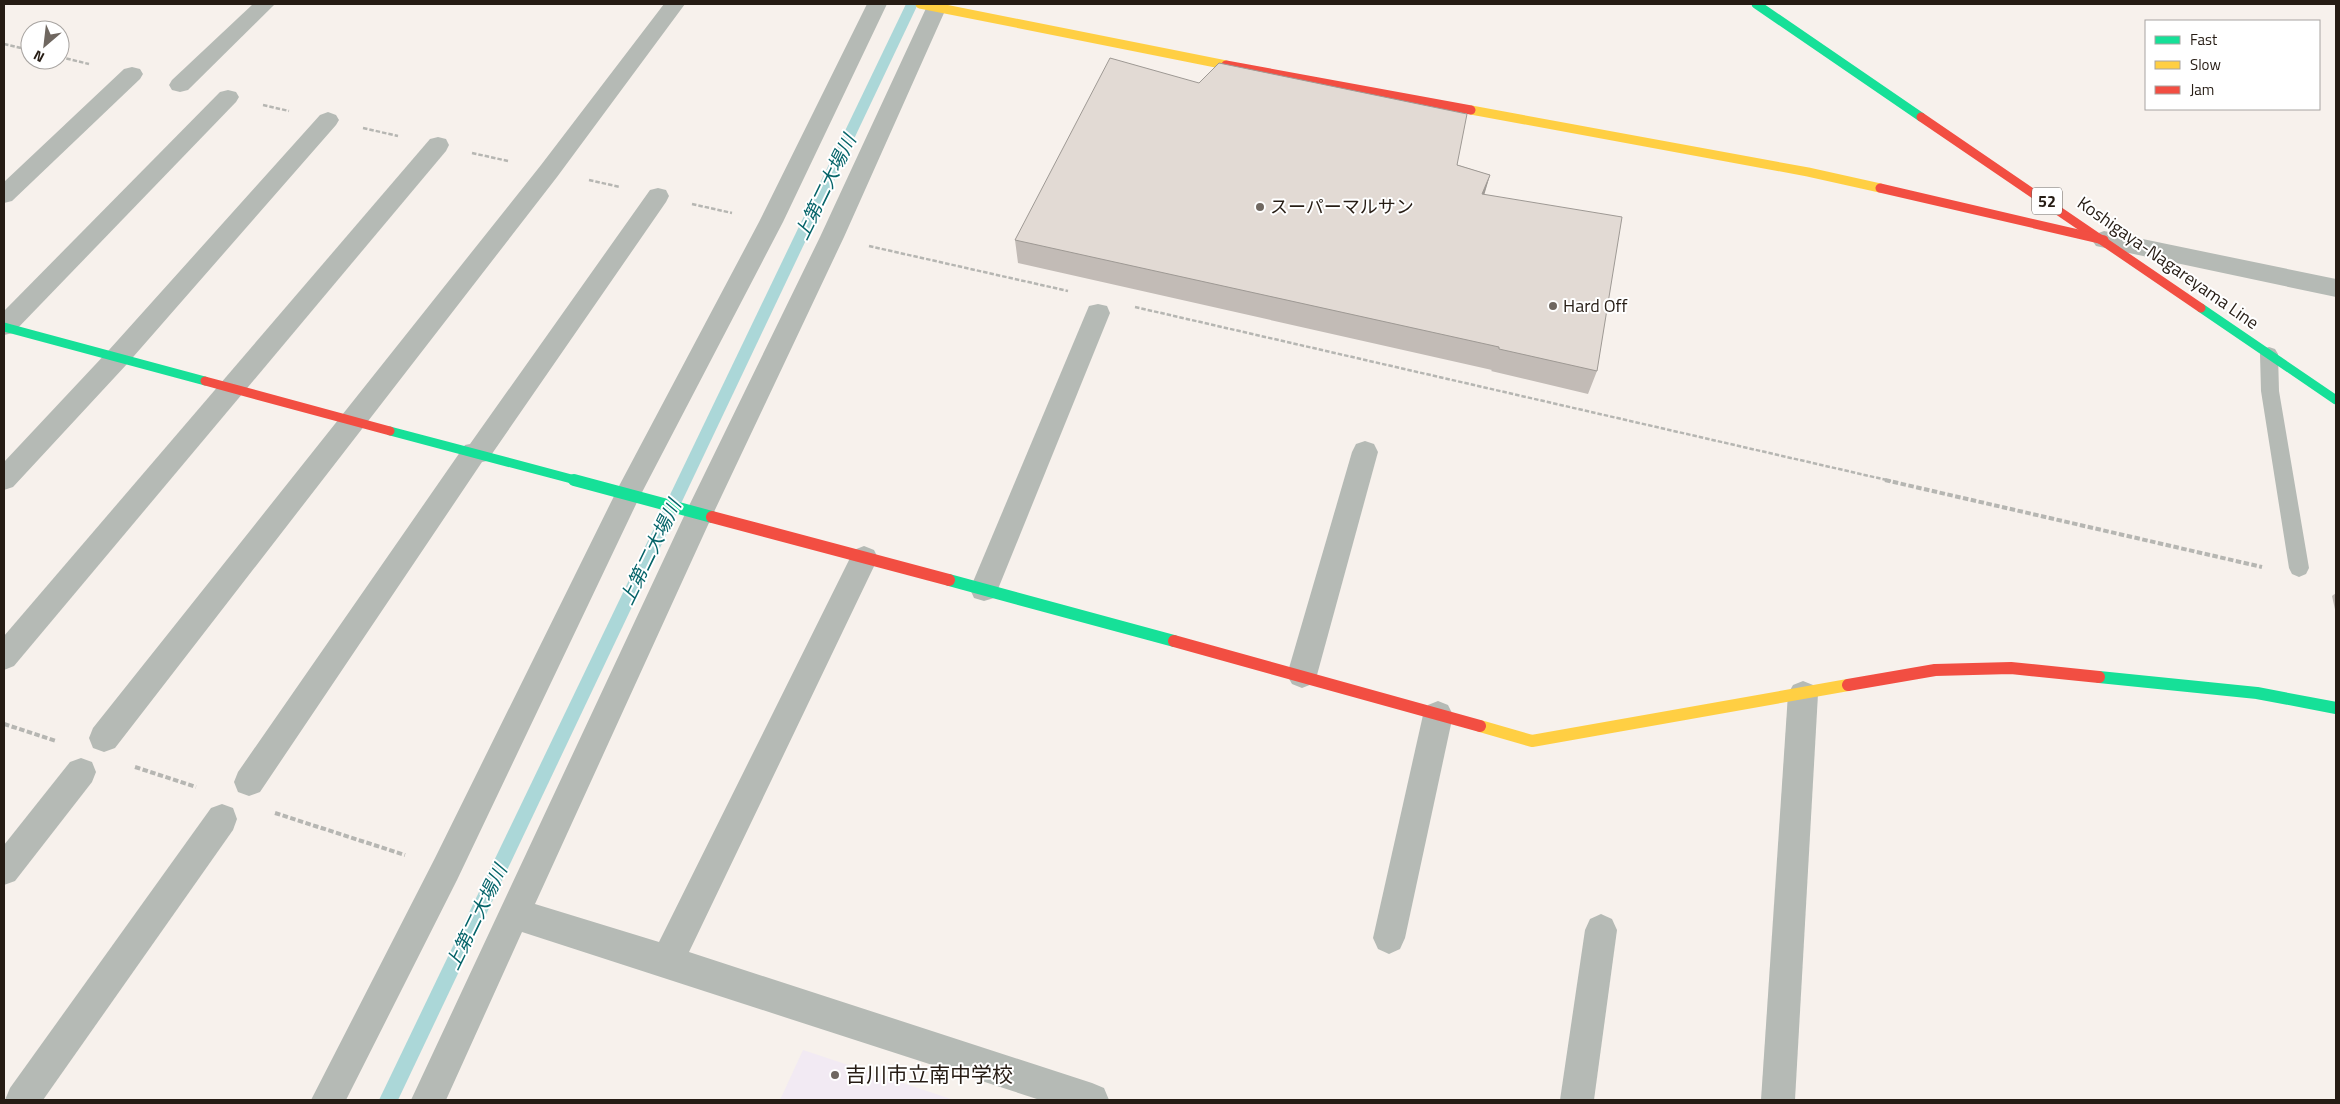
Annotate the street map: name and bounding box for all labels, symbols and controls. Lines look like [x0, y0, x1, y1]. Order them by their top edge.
north arrow [20, 20, 70, 70]
legend [2145, 20, 2320, 110]
text: Fast [2190, 28, 2218, 51]
text: N [29, 45, 48, 68]
text: Slow [2190, 53, 2221, 76]
text: Jam [2190, 78, 2214, 101]
water label: 上第二大場川 [787, 127, 863, 244]
road number: 52 [2032, 188, 2062, 215]
street label: Koshigaya-Nagareyama Line [2072, 189, 2265, 336]
place label: スーパーマルサン [1270, 193, 1414, 220]
marker: スーパーマルサン [1254, 201, 1266, 213]
place label: Hard Off [1563, 292, 1627, 319]
marker: Hard Off [1547, 300, 1559, 312]
water label: 上第二大場川 [612, 492, 688, 609]
water label: 上第二大場川 [438, 857, 514, 974]
place label: 吉川市立南中学校 [845, 1058, 1013, 1090]
marker: 吉川市立南中学校 [829, 1069, 841, 1081]

